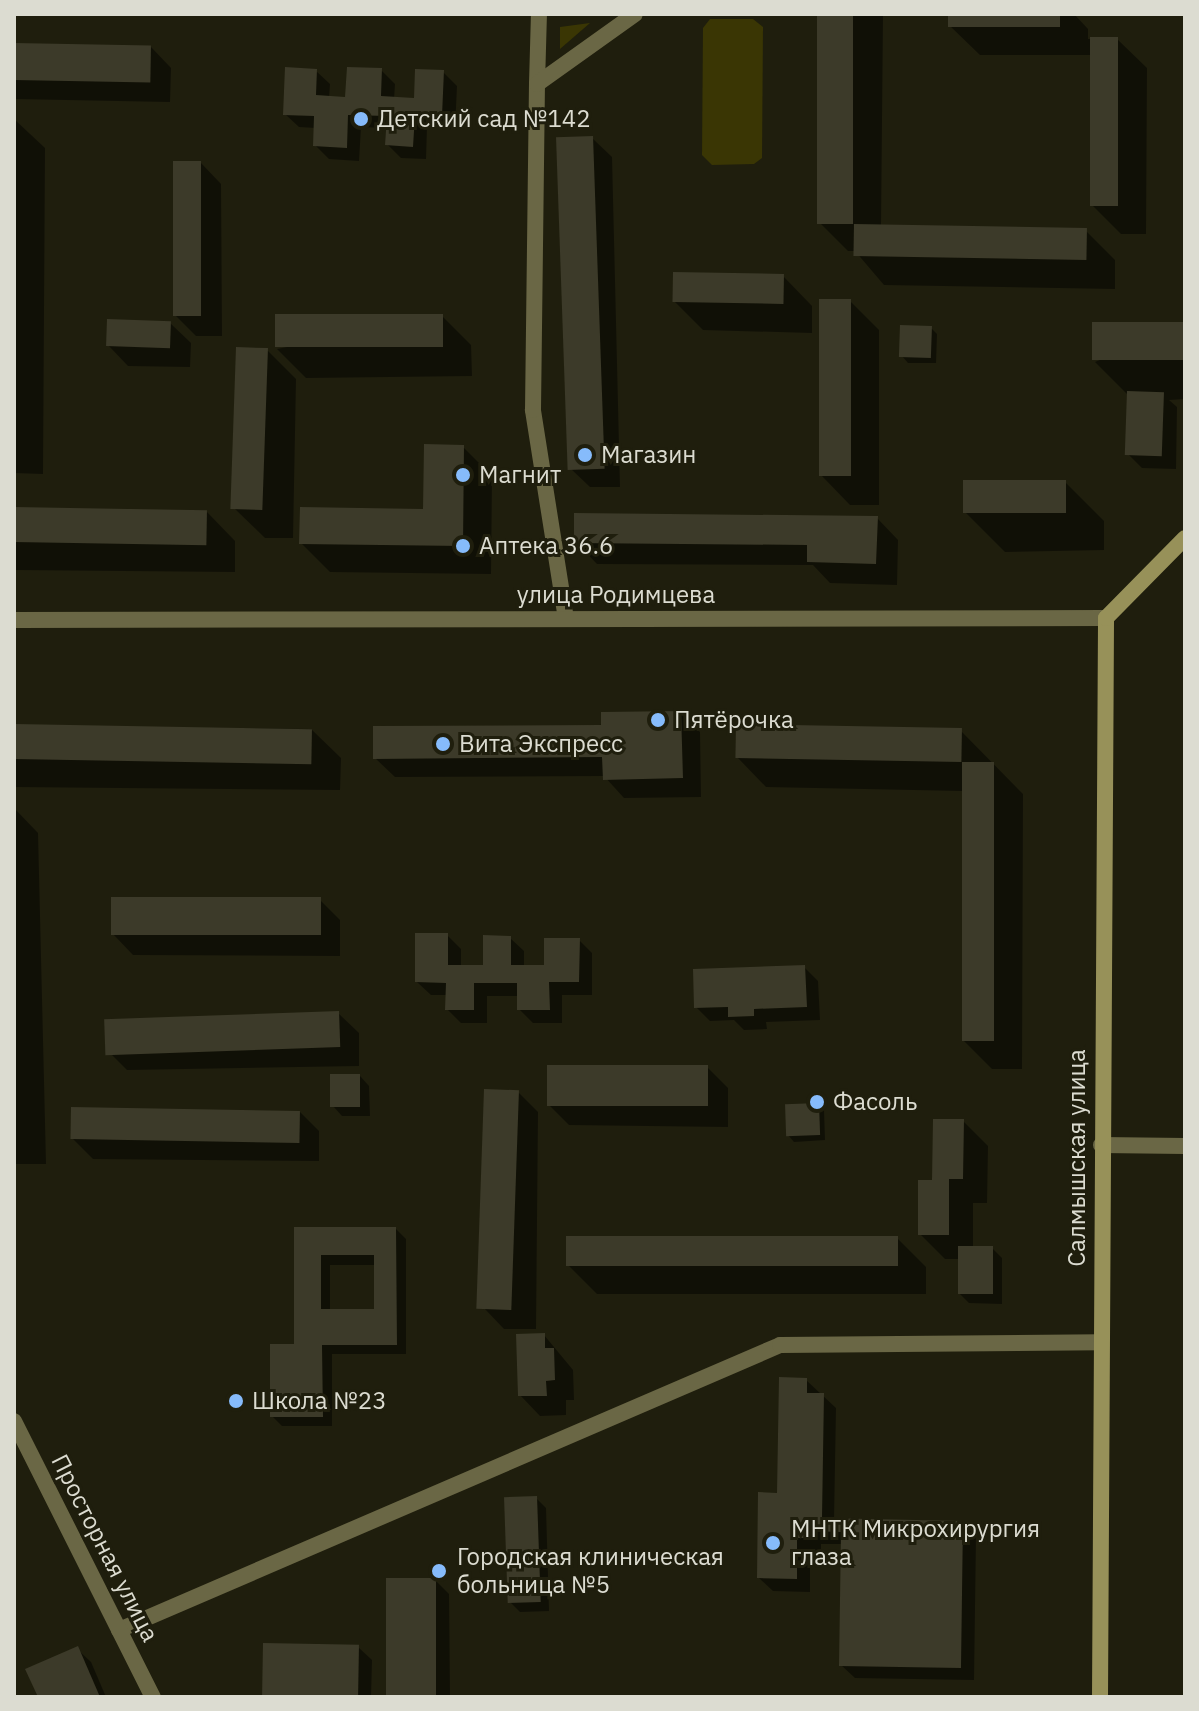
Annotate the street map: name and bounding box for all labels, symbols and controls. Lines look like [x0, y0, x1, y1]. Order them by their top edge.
place label: Детский сад №142 [377, 105, 591, 133]
marker: Детский сад №142 [352, 110, 370, 128]
place label: Магазин [601, 441, 696, 469]
marker: Магазин [576, 446, 594, 464]
place label: Магнит [479, 461, 561, 489]
marker: Магнит [454, 466, 472, 484]
place label: Аптека 36.6 [479, 532, 613, 560]
marker: Аптека 36.6 [454, 537, 472, 555]
street label: улица Родимцева [517, 581, 715, 609]
place label: Пятёрочка [674, 706, 794, 734]
marker: Пятёрочка [649, 711, 667, 729]
place label: Вита Экспресс [459, 730, 623, 758]
marker: Вита Экспресс [434, 735, 452, 753]
street label: Салмышская улица [1063, 1049, 1091, 1267]
place label: Фасоль [833, 1088, 917, 1116]
marker: Фасоль [808, 1093, 826, 1111]
place label: Школа №23 [252, 1387, 387, 1415]
marker: Школа №23 [227, 1392, 245, 1410]
street label: Просторная улица [45, 1449, 165, 1647]
place label: МНТК Микрохирургия глаза [791, 1515, 1040, 1571]
marker: МНТК Микрохирургия глаза [762, 1532, 784, 1554]
place label: Городская клиническая больница №5 [457, 1543, 724, 1599]
marker: Городская клиническая больница №5 [428, 1560, 450, 1582]

